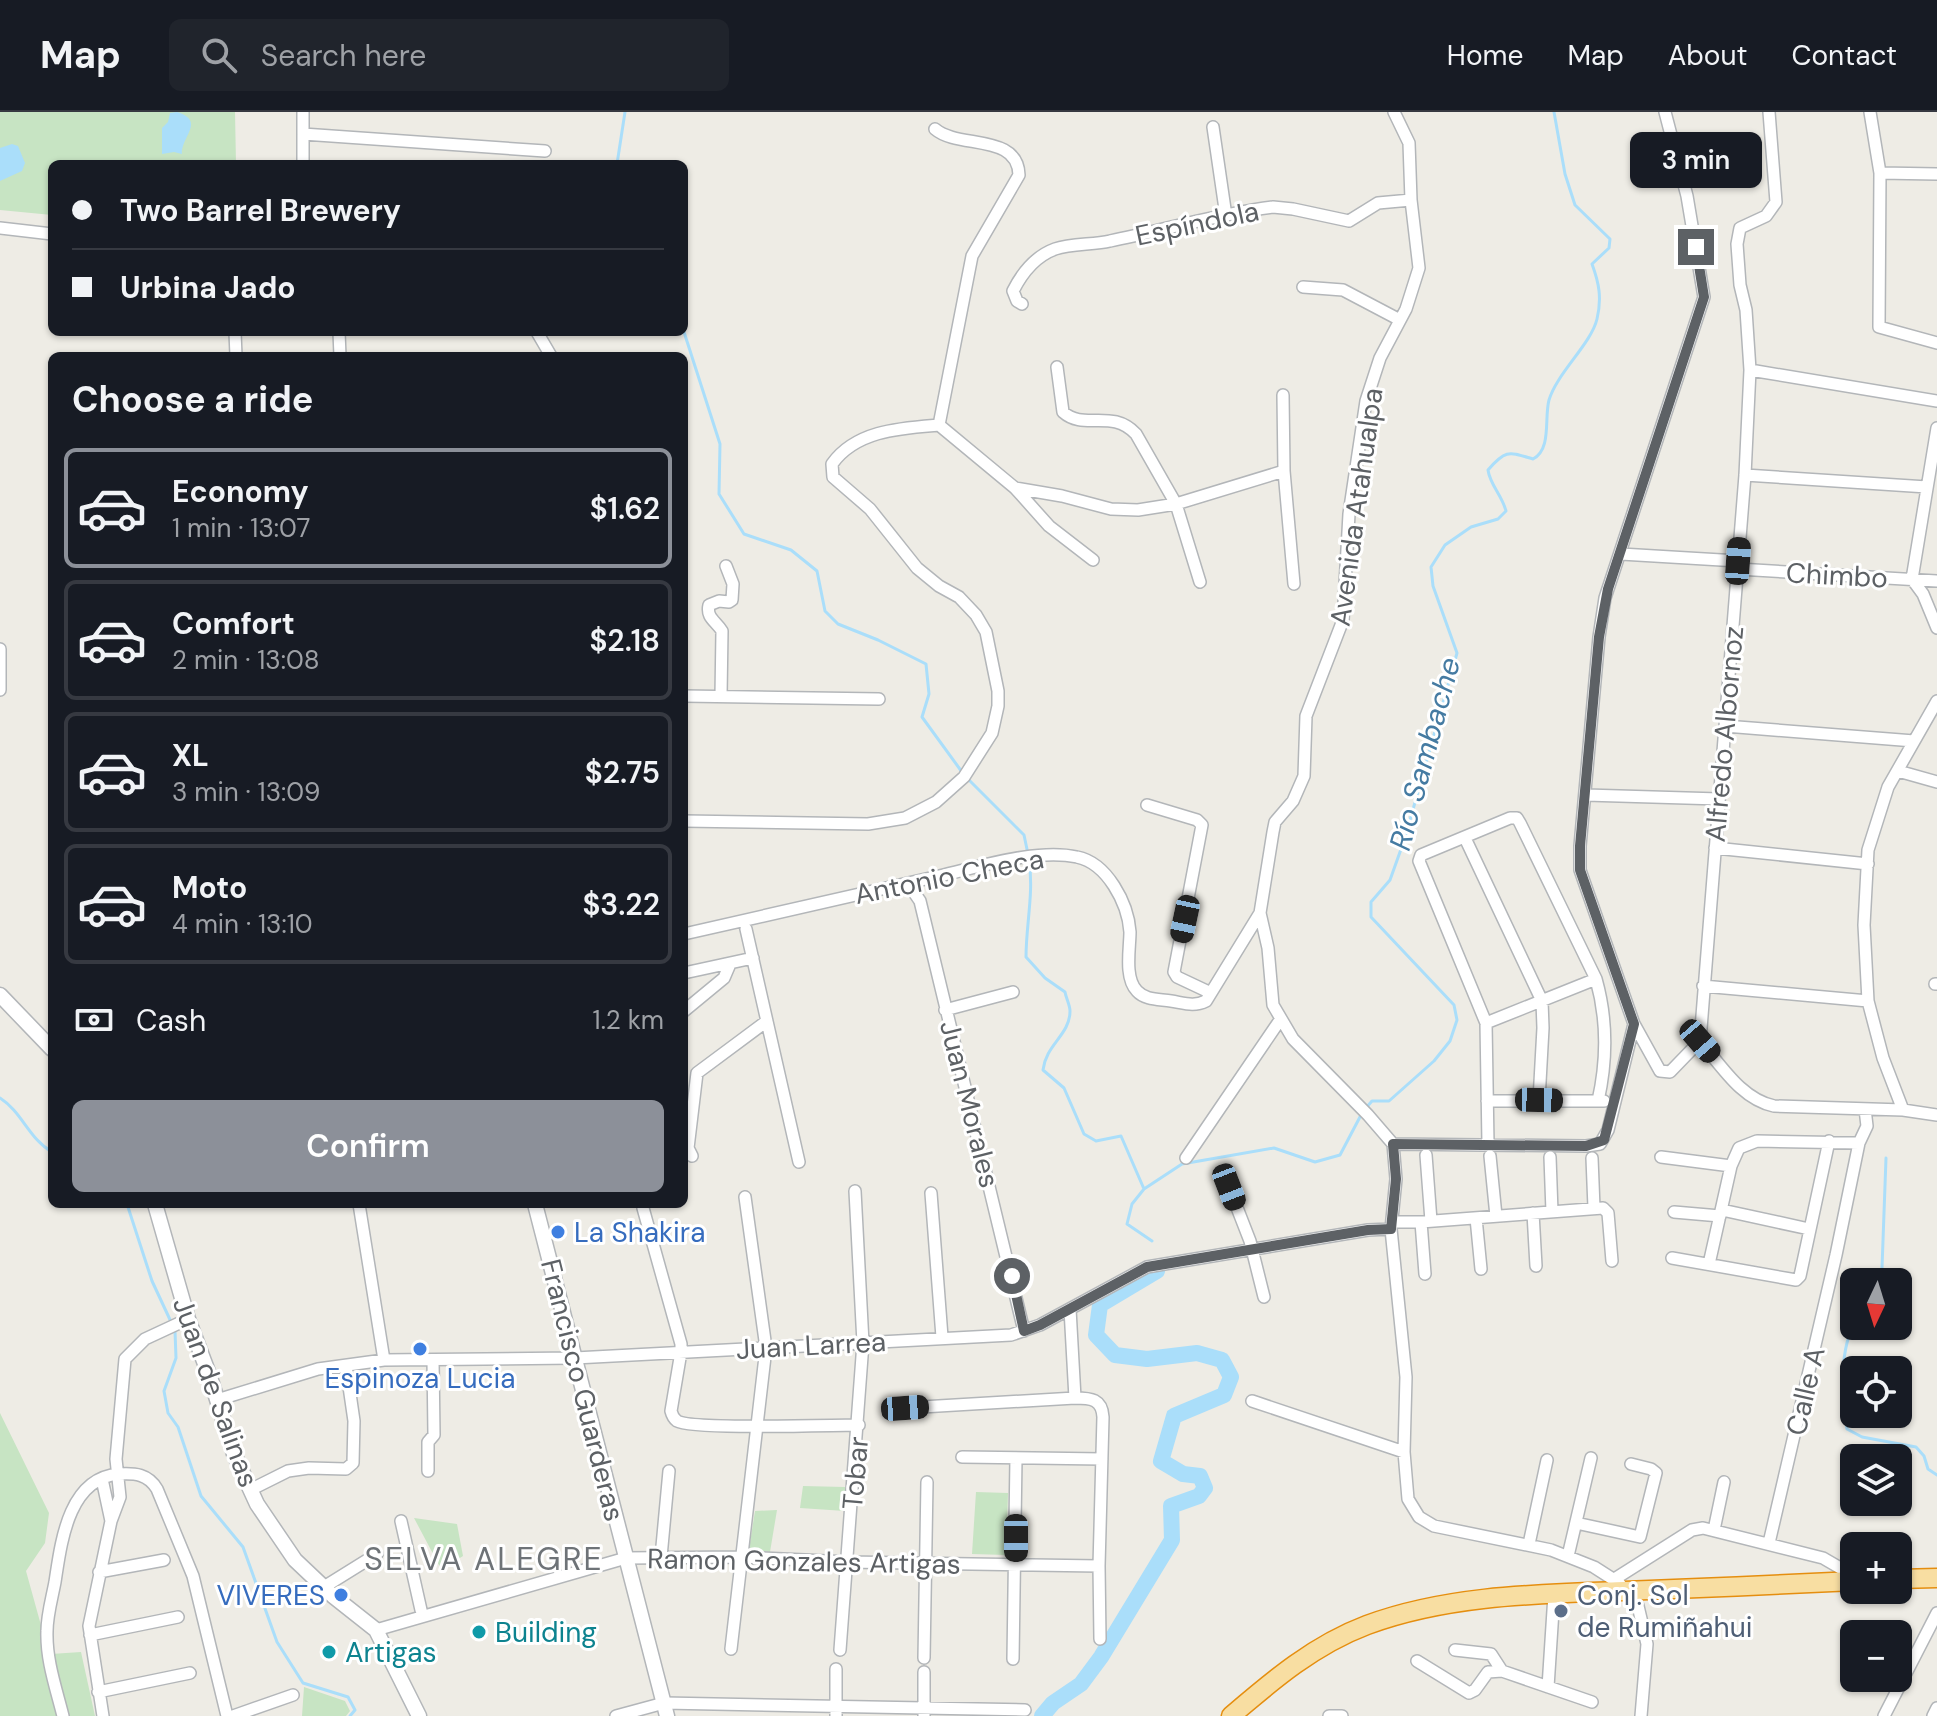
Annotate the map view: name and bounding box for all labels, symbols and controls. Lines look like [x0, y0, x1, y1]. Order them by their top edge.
search box [169, 19, 729, 91]
text: Map [40, 30, 121, 80]
icon: search [197, 33, 241, 77]
text: Search here [261, 36, 426, 75]
text: Home [1447, 37, 1523, 74]
text: Map [1567, 37, 1624, 74]
text: About [1668, 37, 1747, 74]
text: Contact [1791, 37, 1897, 74]
callout: 3 min [1630, 131, 1762, 187]
text: 3 min [1662, 143, 1730, 177]
text: Two Barrel Brewery [120, 191, 401, 230]
street label: Espíndola [1132, 192, 1262, 255]
route end [1678, 229, 1714, 265]
text: Urbina Jado [120, 268, 296, 307]
text: Choose a ride [72, 376, 313, 423]
street label: Avenida Atahualpa [1321, 386, 1392, 629]
icon: car [76, 472, 148, 544]
text: Economy [172, 472, 309, 511]
text: $1.62 [590, 489, 660, 528]
text: 1 min · 13:07 [172, 511, 310, 545]
car [1724, 536, 1752, 586]
street label: Chimbo [1785, 554, 1889, 597]
icon: car [76, 604, 148, 676]
text: Comfort [172, 604, 295, 643]
text: $2.18 [589, 621, 660, 660]
street label: Alfredo Albornoz [1697, 625, 1752, 844]
text: 2 min · 13:08 [172, 643, 320, 677]
water label: Río Sambache [1380, 653, 1469, 855]
icon: car [76, 736, 148, 808]
text: XL [172, 736, 209, 775]
text: $2.75 [585, 753, 660, 792]
text: 3 min · 13:09 [172, 775, 320, 809]
street label: Antonio Checa [851, 840, 1047, 913]
icon: car [76, 868, 148, 940]
text: Moto [172, 868, 247, 907]
text: $3.22 [582, 885, 660, 924]
car [1168, 893, 1202, 945]
text: 4 min · 13:10 [172, 907, 313, 941]
icon: cash [72, 998, 116, 1042]
text: Cash [136, 1001, 206, 1040]
text: 1.2 km [593, 1003, 664, 1037]
car [1675, 1015, 1725, 1067]
street label: Juan Morales [931, 1017, 1008, 1191]
car [1515, 1088, 1563, 1112]
button: Confirm [72, 1100, 664, 1192]
car [1209, 1160, 1249, 1214]
place label: La Shakira [574, 1214, 705, 1251]
marker: La Shakira [549, 1223, 567, 1241]
street label: Francisco Guarderas [532, 1255, 633, 1525]
route start [994, 1258, 1030, 1294]
north arrow [1840, 1268, 1912, 1340]
map controls [1840, 1268, 1912, 1692]
street label: Juan de Salinas [164, 1292, 267, 1492]
street label: Juan Larrea [735, 1323, 887, 1368]
marker: Espinoza Lucia [411, 1340, 429, 1358]
street label: Calle A [1777, 1343, 1834, 1439]
button: locate [1840, 1356, 1912, 1428]
place label: Espinoza Lucia [324, 1360, 516, 1397]
car [880, 1394, 930, 1422]
street label: Tobar [834, 1435, 877, 1511]
button: layers [1840, 1444, 1912, 1516]
car [1004, 1514, 1028, 1562]
button: + [1840, 1532, 1912, 1604]
district label: SELVA ALEGRE [364, 1538, 604, 1580]
street label: Ramon Gonzales Artigas [647, 1540, 961, 1583]
place label: VIVERES [216, 1577, 325, 1614]
place label: Conj. Sol de Rumiñahui [1577, 1577, 1752, 1646]
marker: VIVERES [332, 1586, 350, 1604]
marker: Conj. Sol de Rumiñahui [1552, 1602, 1570, 1620]
place label: Building [495, 1614, 597, 1651]
button: − [1840, 1620, 1912, 1692]
marker: Building [470, 1623, 488, 1641]
place label: Artigas [345, 1634, 437, 1671]
marker: Artigas [320, 1643, 338, 1661]

